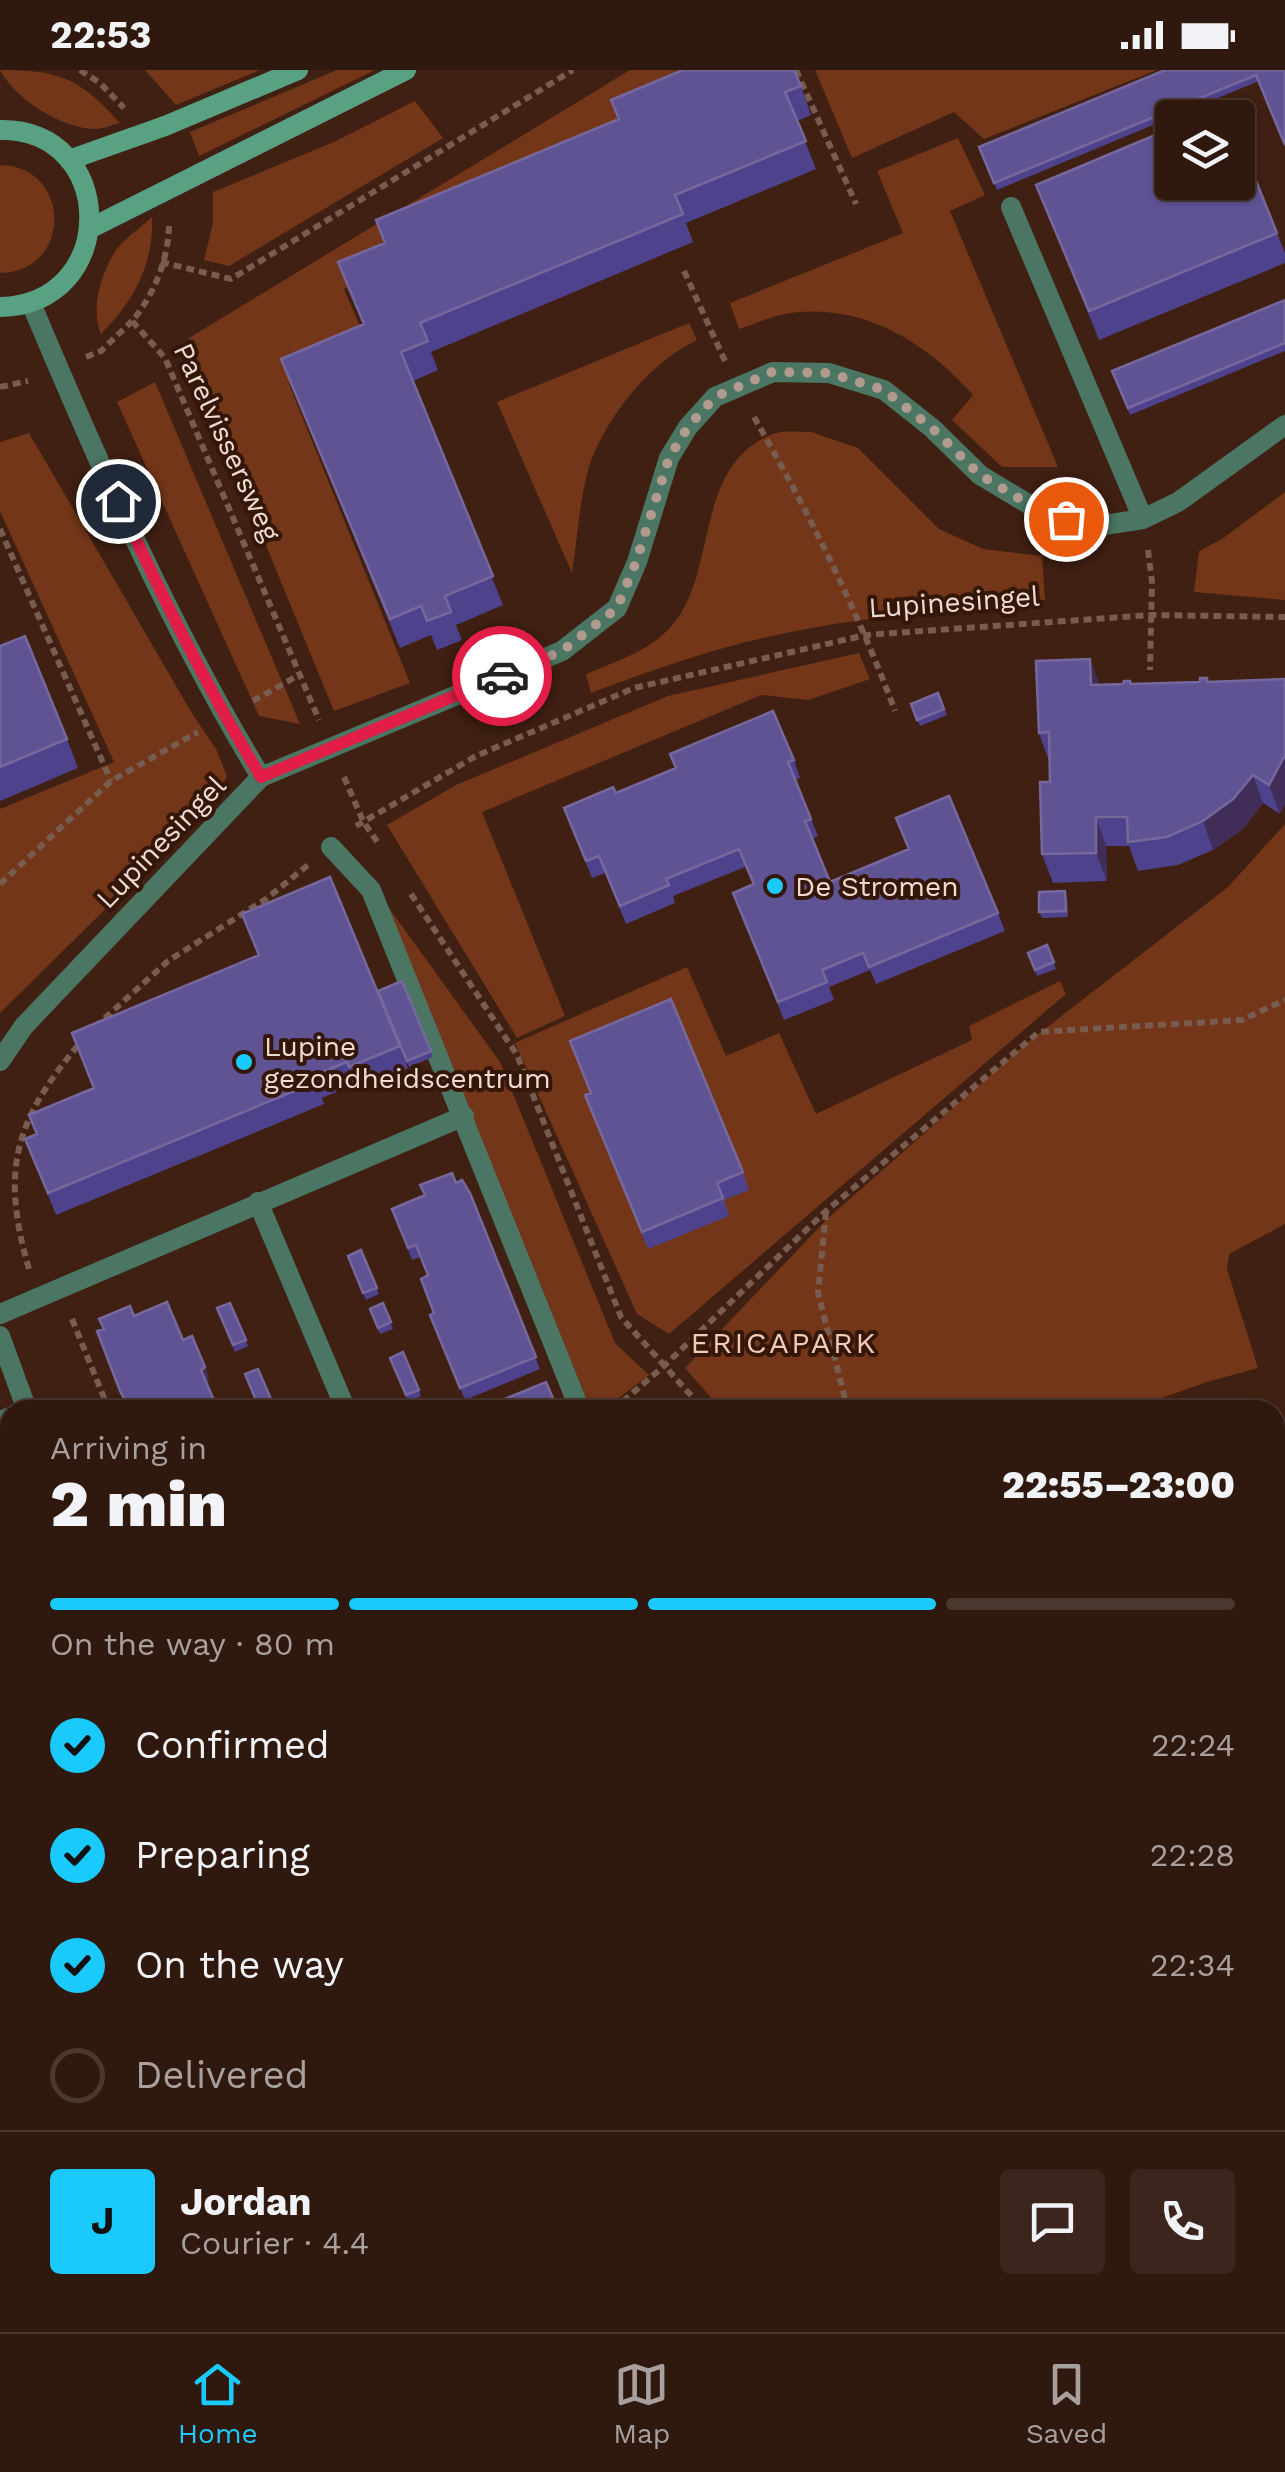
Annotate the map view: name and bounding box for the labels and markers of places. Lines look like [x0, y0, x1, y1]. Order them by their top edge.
pin [76, 459, 161, 544]
pin [1024, 477, 1109, 562]
place label: De Stromen [795, 870, 959, 903]
marker: De Stromen [764, 875, 786, 897]
place label: Lupine gezondheidscentrum [264, 1030, 551, 1095]
marker: Lupine gezondheidscentrum [233, 1051, 255, 1073]

